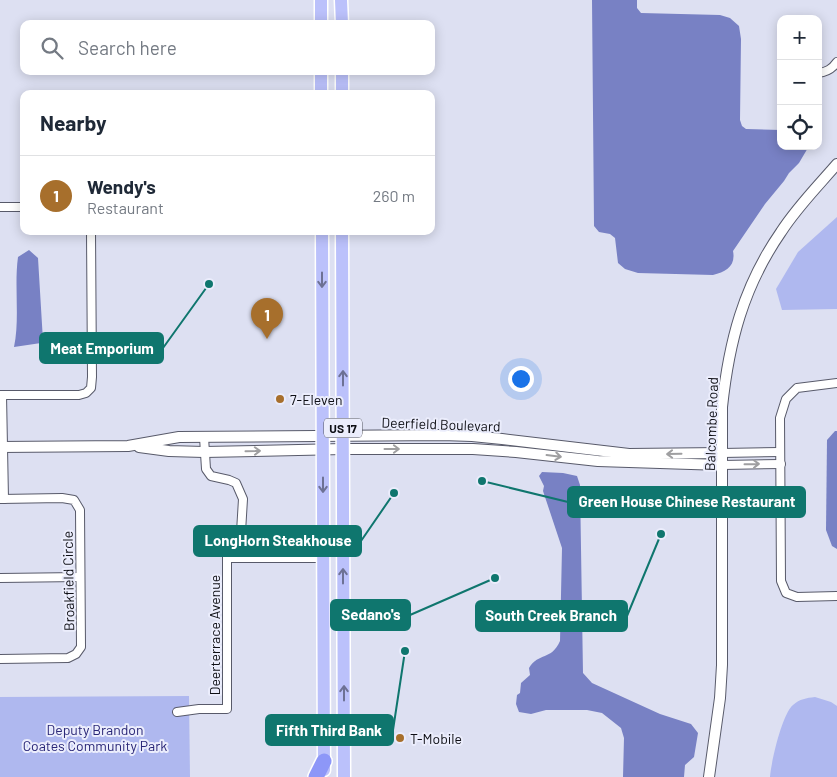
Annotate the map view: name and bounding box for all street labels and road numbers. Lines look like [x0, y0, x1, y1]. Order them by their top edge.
street label: Balcombe Road [701, 377, 721, 471]
street label: Deerfield Boulevard [381, 413, 501, 435]
road number: US 17 [324, 418, 362, 438]
street label: Broakfield Circle [59, 531, 77, 631]
street label: Deerterrace Avenue [206, 575, 223, 695]

